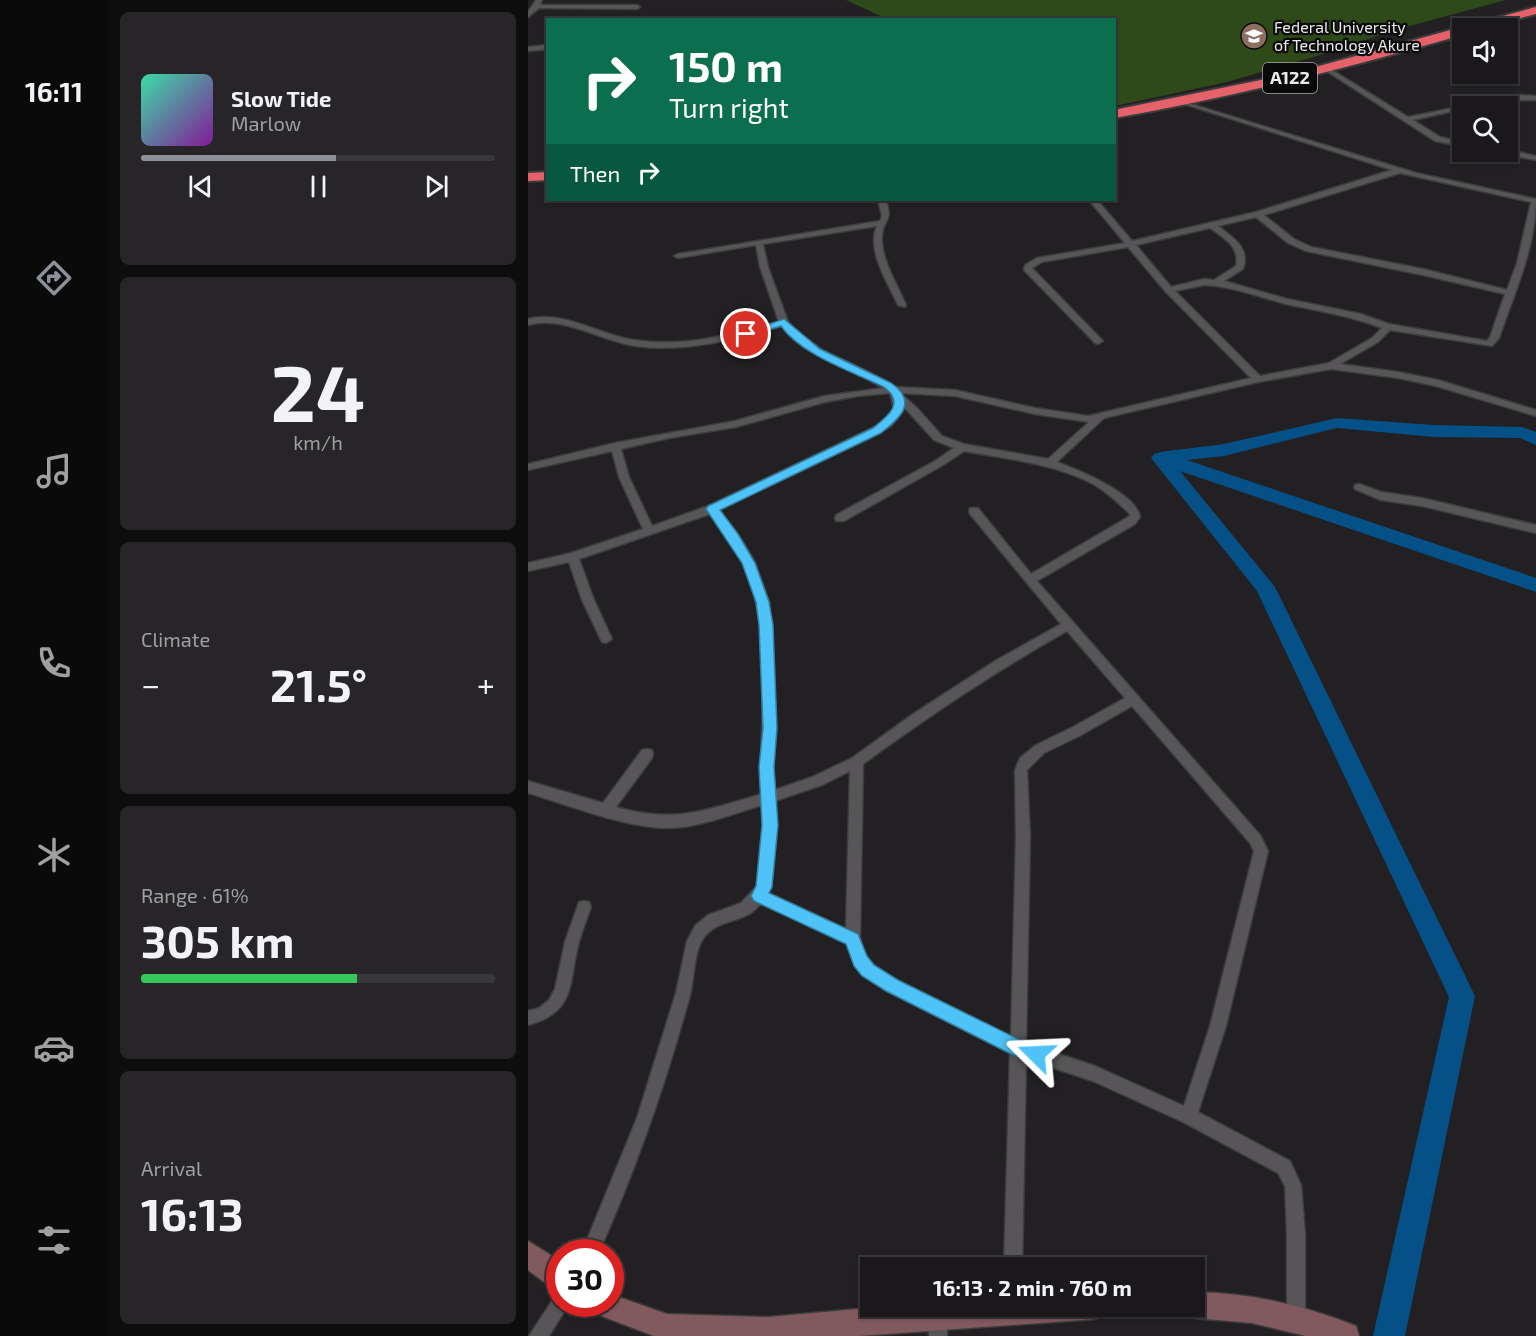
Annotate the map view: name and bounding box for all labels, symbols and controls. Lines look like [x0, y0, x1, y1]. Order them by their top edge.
place label: Federal University of Technology Akure [1274, 17, 1420, 54]
map controls [1452, 18, 1518, 162]
button: sound [1452, 18, 1518, 84]
school or university icon: Federal University of Technology Akure [1239, 21, 1269, 51]
text: 150 m [669, 40, 783, 90]
icon: right [570, 42, 648, 120]
road number: A122 [1263, 63, 1317, 93]
text: 16:11 [25, 75, 83, 107]
text: Slow Tide [231, 85, 331, 111]
text: Turn right [669, 91, 789, 123]
button: search [1452, 96, 1518, 162]
text: Marlow [231, 111, 301, 135]
icon: right [632, 156, 665, 189]
text: Then [570, 160, 620, 186]
icon: previous [184, 170, 217, 203]
icon: pause [302, 170, 335, 203]
icon: next [420, 170, 453, 203]
icon: directions [33, 257, 75, 299]
pin [720, 308, 771, 359]
icon: arrive [729, 317, 762, 350]
text: 24 [270, 344, 366, 438]
text: km/h [293, 430, 343, 454]
icon: music [33, 450, 75, 492]
text: Climate [141, 627, 210, 651]
icon: phone [33, 642, 75, 684]
text: 21.5° [270, 657, 367, 711]
text: − [141, 664, 160, 704]
text: + [477, 664, 495, 704]
icon: climate [33, 834, 75, 876]
text: Range · 61% [141, 883, 249, 907]
text: 305 km [141, 913, 294, 967]
position arrow [1004, 1022, 1068, 1086]
icon: car [33, 1027, 75, 1069]
text: Arrival [141, 1156, 202, 1180]
text: 16:13 [141, 1186, 244, 1240]
icon: filters [33, 1219, 75, 1261]
speed limit sign: 30 [546, 1239, 624, 1317]
text: 16:13 · 2 min · 760 m [933, 1274, 1132, 1300]

